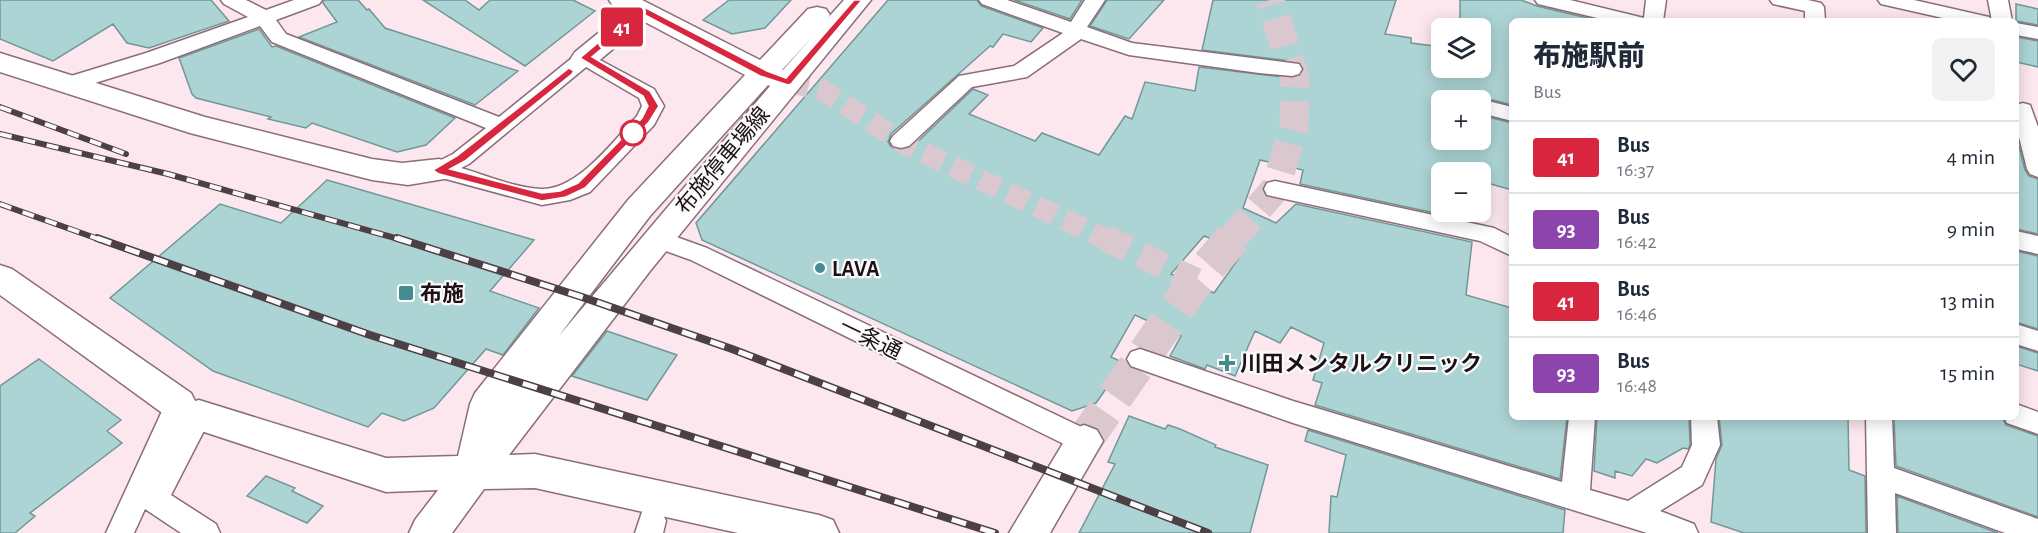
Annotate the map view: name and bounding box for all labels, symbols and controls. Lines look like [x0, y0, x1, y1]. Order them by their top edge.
line badge: 41 [595, 8, 649, 46]
text: 41 [613, 17, 631, 38]
map controls [1431, 18, 1491, 222]
button: layers [1431, 18, 1491, 78]
button: heart [1932, 38, 1995, 101]
text: 布施駅前 [1533, 43, 1645, 71]
text: Bus [1533, 82, 1561, 102]
button: + [1431, 90, 1491, 150]
street label: 布施停車場線 [671, 102, 774, 218]
unlabelled marker [620, 120, 646, 146]
text: Bus [1617, 134, 1650, 156]
text: 4 min [1947, 146, 1995, 168]
text: 41 [1557, 147, 1575, 168]
text: 16:37 [1617, 160, 1654, 180]
button: − [1431, 162, 1491, 222]
text: Bus [1617, 206, 1650, 228]
text: 9 min [1947, 218, 1995, 240]
text: 93 [1556, 219, 1576, 240]
text: 16:42 [1617, 232, 1657, 252]
place label: LAVA [832, 258, 880, 280]
marker: LAVA [813, 261, 827, 275]
text: Bus [1617, 278, 1650, 300]
place label: 布施 [420, 282, 464, 305]
marker: 布施 [397, 284, 415, 302]
text: 13 min [1940, 290, 1995, 312]
text: 41 [1557, 291, 1575, 312]
text: 16:46 [1617, 304, 1657, 324]
street label: 一条通 [836, 314, 905, 363]
text: Bus [1617, 350, 1650, 372]
place label: 川田メンタルクリニック [1240, 352, 1482, 375]
marker: 川田メンタルクリニック [1218, 354, 1236, 372]
text: 15 min [1940, 362, 1995, 384]
text: 93 [1556, 363, 1576, 384]
text: 16:48 [1617, 376, 1657, 396]

